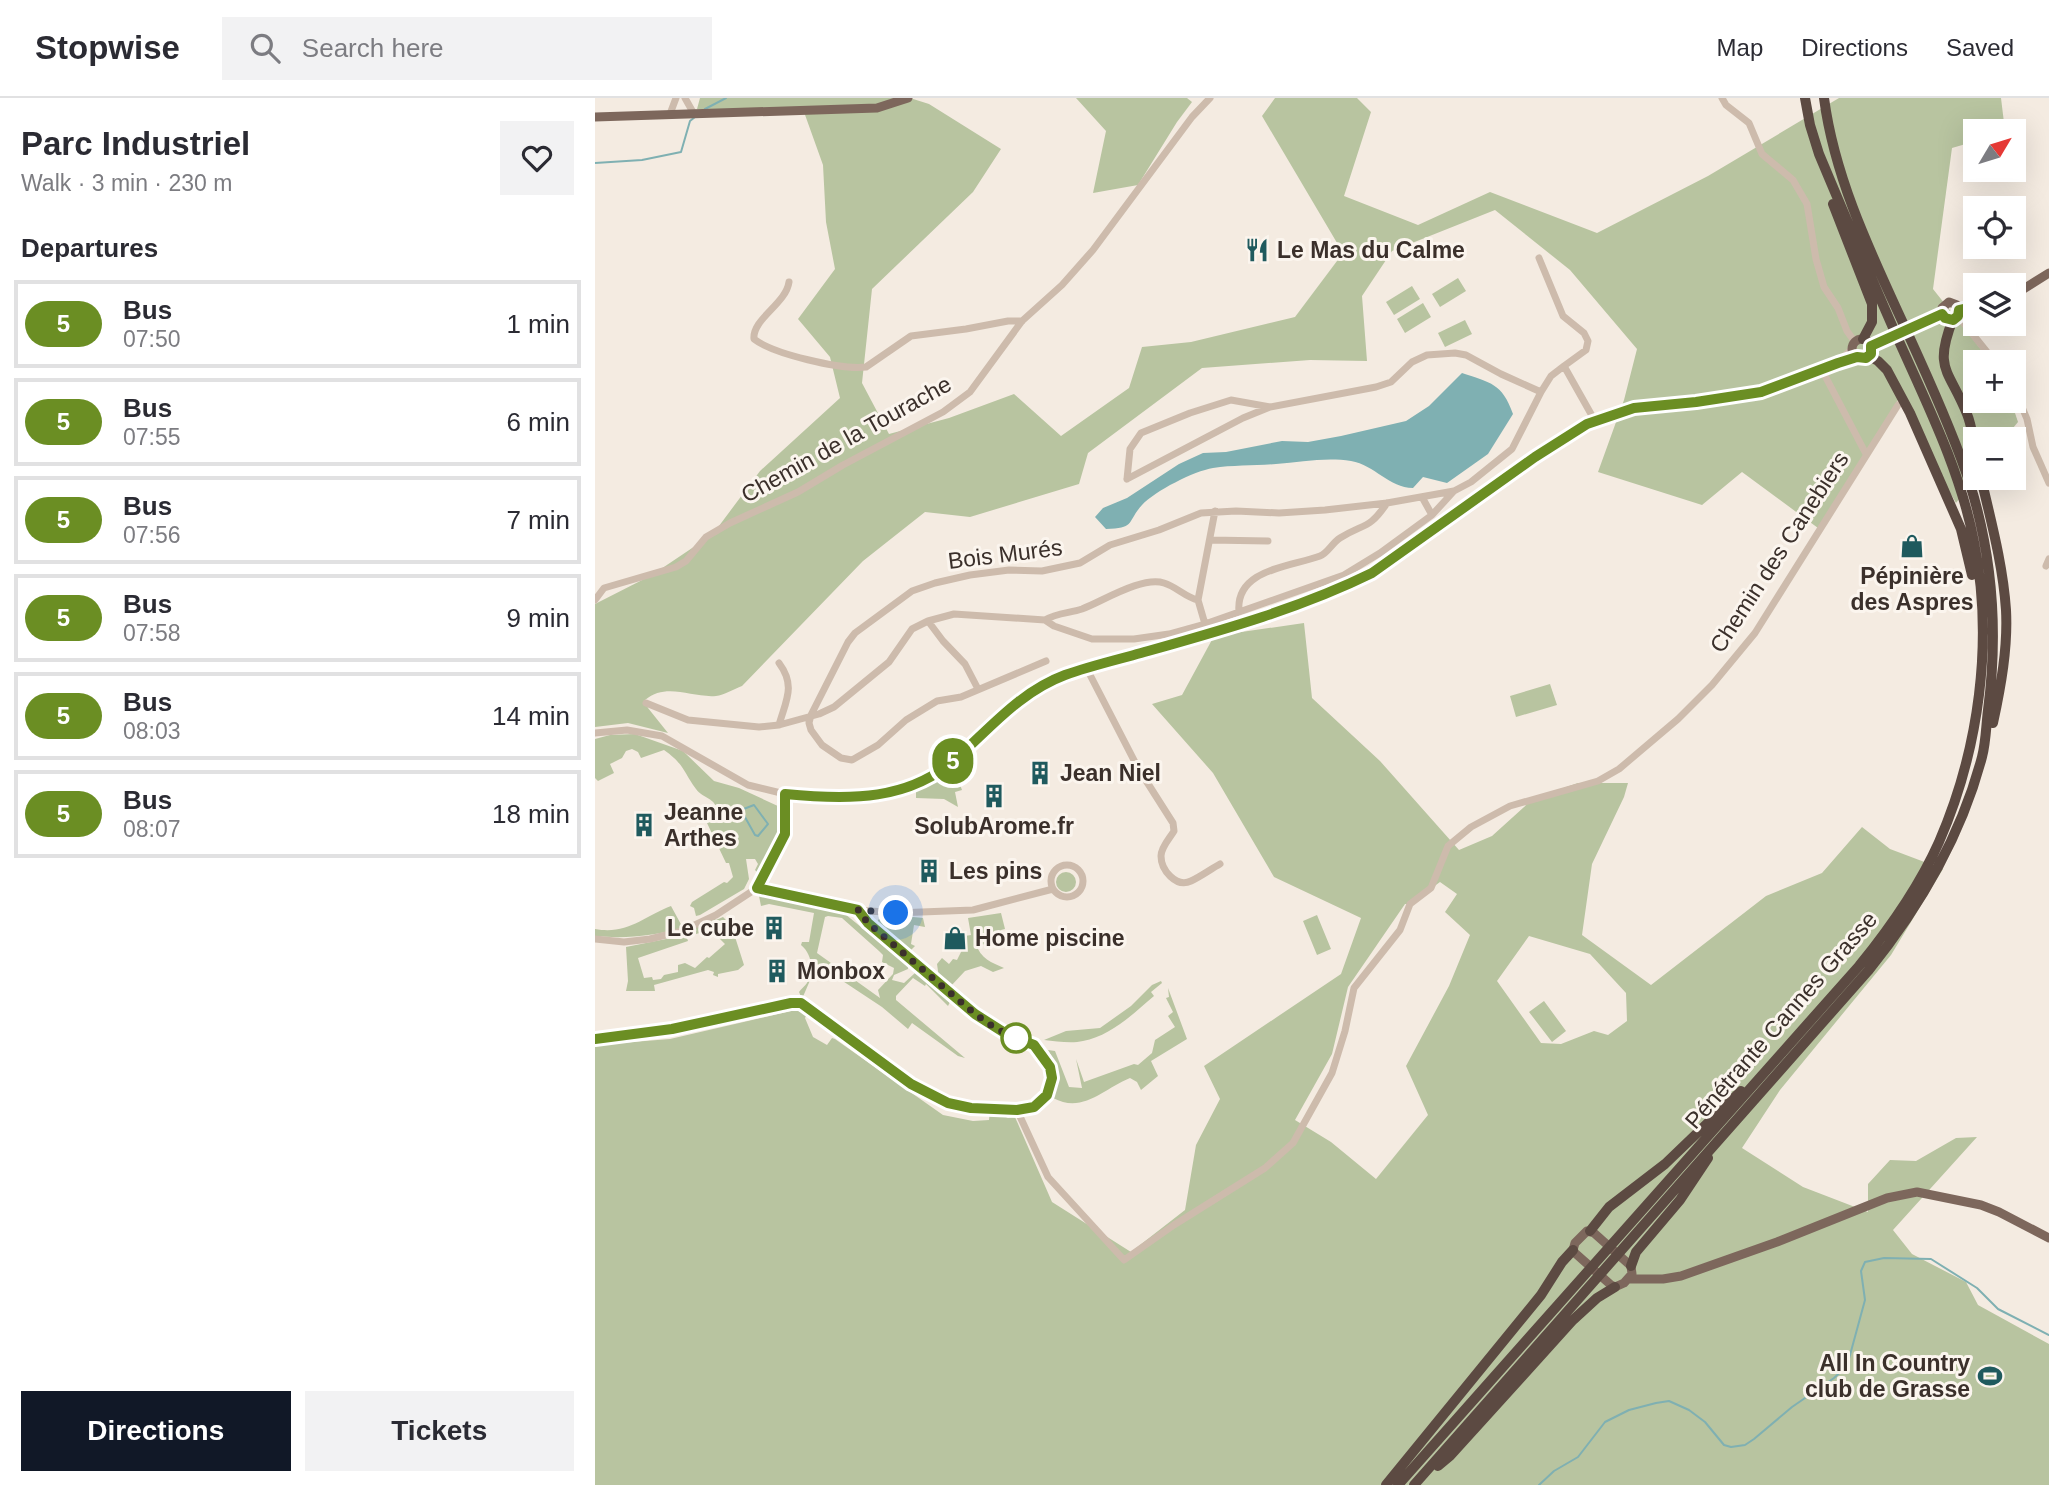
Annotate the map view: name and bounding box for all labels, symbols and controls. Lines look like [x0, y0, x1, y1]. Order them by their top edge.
search box [222, 17, 712, 80]
text: Stopwise [35, 29, 180, 66]
icon: search [246, 29, 284, 67]
text: Search here [302, 33, 444, 63]
text: Map [1717, 34, 1763, 61]
text: Directions [1801, 34, 1908, 61]
text: Saved [1946, 34, 2014, 61]
north arrow [1963, 119, 2027, 182]
map controls [1963, 119, 2026, 490]
button: heart [500, 121, 574, 195]
text: Parc Industriel [21, 125, 250, 162]
text: Walk · 3 min · 230 m [21, 170, 232, 196]
button: locate [1963, 196, 2026, 259]
text: Departures [21, 233, 158, 263]
restaurant icon: Le Mas du Calme [1243, 236, 1271, 264]
place label: Le Mas du Calme [1277, 237, 1465, 263]
button: layers [1963, 273, 2026, 336]
text: Bus [123, 295, 172, 325]
text: 1 min [506, 309, 570, 339]
text: 5 [57, 310, 70, 337]
text: 07:50 [123, 326, 181, 352]
button: + [1963, 350, 2026, 413]
street label: Chemin de la Tourache [736, 370, 956, 508]
text: Bus [123, 393, 172, 423]
text: 6 min [506, 407, 570, 437]
text: 5 [57, 408, 70, 435]
text: 07:55 [123, 424, 181, 450]
button: − [1963, 427, 2026, 490]
street label: Chemin des Canebiers [1704, 447, 1854, 657]
text: Bus [123, 491, 172, 521]
text: 7 min [506, 505, 570, 535]
text: 5 [57, 506, 70, 533]
text: 07:56 [123, 522, 181, 548]
shop icon: Pépinière des Aspres [1898, 532, 1926, 560]
street label: Bois Murés [946, 534, 1064, 574]
place label: Pépinière des Aspres [1850, 563, 1974, 615]
text: Bus [123, 589, 172, 619]
text: 9 min [506, 603, 570, 633]
text: 5 [57, 604, 70, 631]
text: 07:58 [123, 620, 181, 646]
text: Bus [123, 687, 172, 717]
text: 14 min [492, 701, 570, 731]
text: 5 [57, 702, 70, 729]
text: 08:03 [123, 718, 181, 744]
line badge: 5 [930, 738, 976, 784]
text: 5 [946, 747, 960, 774]
building icon: Jean Niel [1026, 759, 1054, 787]
place label: Jean Niel [1060, 760, 1161, 786]
building icon: SolubArome.fr [980, 782, 1008, 810]
text: Bus [123, 785, 172, 815]
text: 18 min [492, 799, 570, 829]
place label: Jeanne Arthes [664, 799, 743, 851]
text: 5 [57, 800, 70, 827]
building icon: Jeanne Arthes [630, 811, 658, 839]
place label: SolubArome.fr [914, 813, 1074, 839]
text: 08:07 [123, 816, 181, 842]
building icon: Les pins [915, 857, 943, 885]
place label: Les pins [949, 858, 1042, 884]
your location [878, 895, 913, 930]
street label: Pénétrante Cannes Grasse [1680, 906, 1882, 1134]
building icon: Le cube [760, 914, 788, 942]
place label: Le cube [667, 915, 754, 941]
shop icon: Home piscine [941, 924, 969, 952]
place label: Home piscine [975, 925, 1125, 951]
building icon: Monbox [763, 957, 791, 985]
place label: Monbox [797, 958, 885, 984]
unlabelled marker [1001, 1023, 1031, 1053]
place label: All In Country club de Grasse [1805, 1350, 1970, 1402]
sports icon: All In Country club de Grasse [1976, 1362, 2004, 1390]
button: Directions [21, 1391, 291, 1471]
button: Tickets [305, 1391, 574, 1471]

